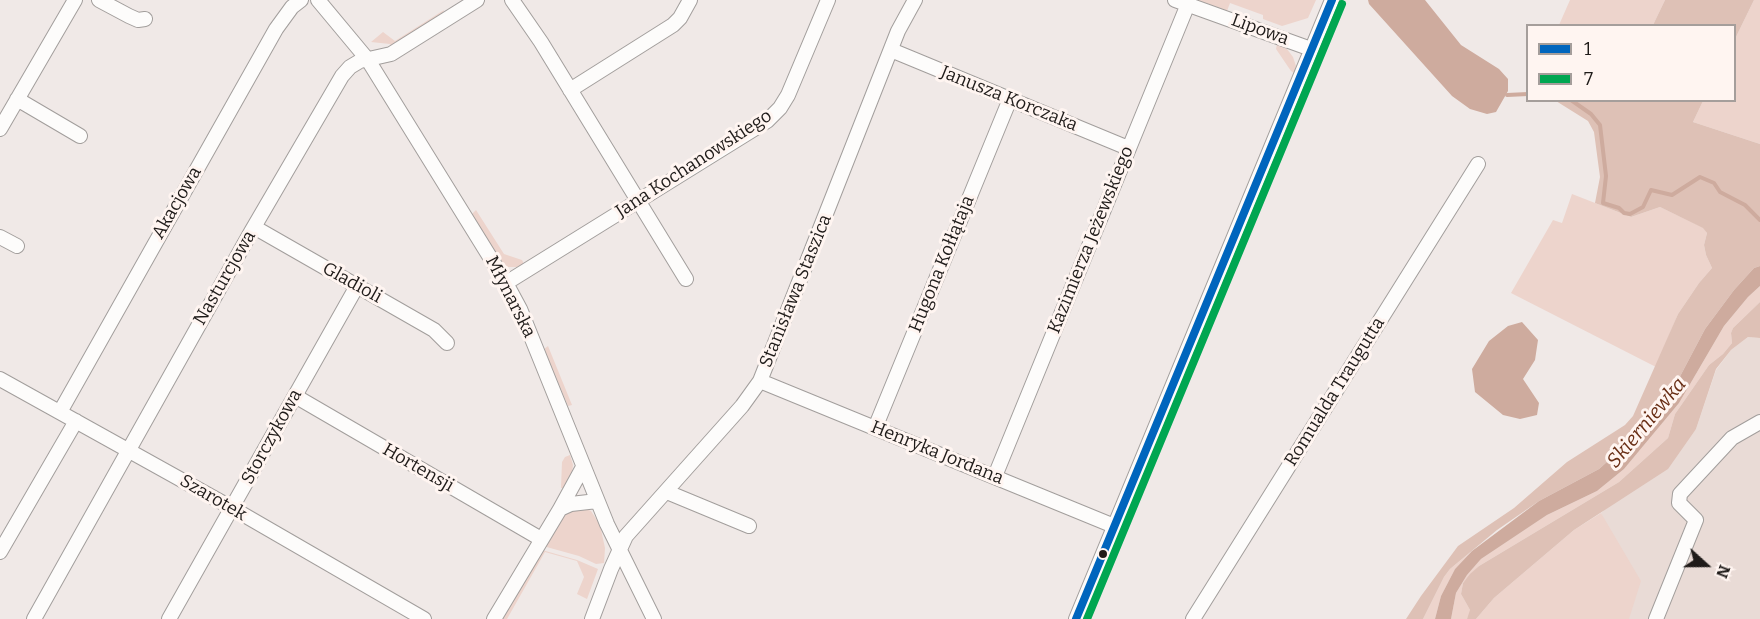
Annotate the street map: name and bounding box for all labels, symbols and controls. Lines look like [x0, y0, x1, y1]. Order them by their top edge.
street label: Lipowa [1228, 10, 1292, 50]
legend [1526, 24, 1736, 102]
text: 1 [1584, 38, 1591, 60]
street label: Janusza Korczaka [937, 62, 1081, 136]
text: 7 [1584, 68, 1593, 90]
street label: Jana Kochanowskiego [612, 105, 776, 223]
street label: Kazimierza Jeżewskiego [1044, 143, 1138, 337]
street label: Akacjowa [148, 163, 206, 243]
street label: Hugona Kołłątaja [905, 192, 979, 336]
street label: Stanisława Staszica [755, 211, 837, 371]
street label: Nasturcjowa [189, 227, 261, 329]
street label: Młynarska [480, 253, 540, 341]
street label: Gladioli [318, 258, 386, 308]
street label: Romualda Traugutta [1280, 314, 1390, 470]
water label: Skierniewka [1602, 373, 1692, 473]
street label: Storczykowa [237, 386, 307, 488]
street label: Henryka Jordana [868, 417, 1006, 489]
street label: Hortensji [379, 439, 457, 497]
street label: Szarotek [176, 470, 250, 526]
north arrow [1676, 535, 1736, 595]
unlabelled marker [1097, 548, 1109, 560]
text: N [1712, 562, 1734, 581]

